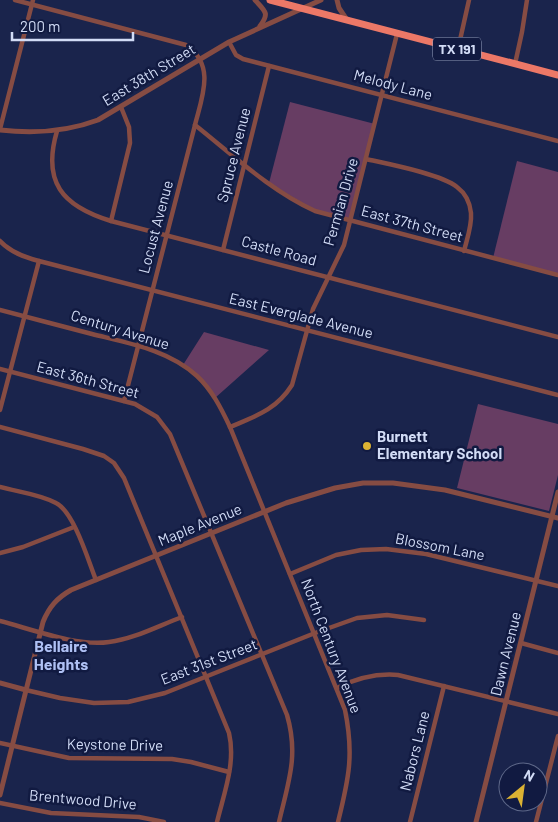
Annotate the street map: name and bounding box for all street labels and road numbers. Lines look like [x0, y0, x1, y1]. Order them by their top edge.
road number: TX 191 [433, 38, 481, 61]
street label: East 38th Street [99, 39, 198, 109]
street label: Melody Lane [352, 65, 435, 103]
street label: Spruce Avenue [213, 106, 253, 204]
street label: Permian Drive [319, 156, 361, 248]
street label: Locust Avenue [134, 178, 176, 275]
street label: East 37th Street [359, 201, 465, 245]
street label: Castle Road [240, 231, 319, 269]
street label: East Everglade Avenue [227, 288, 375, 342]
street label: Century Avenue [69, 306, 172, 353]
street label: East 36th Street [35, 357, 141, 401]
street label: Maple Avenue [155, 499, 244, 549]
street label: Blossom Lane [394, 529, 487, 564]
street label: North Century Avenue [298, 576, 366, 715]
street label: Dawn Avenue [486, 610, 524, 698]
street label: East 31st Street [158, 634, 259, 688]
street label: Nabors Lane [395, 709, 433, 793]
street label: Keystone Drive [67, 734, 163, 754]
street label: Brentwood Drive [29, 785, 138, 813]

